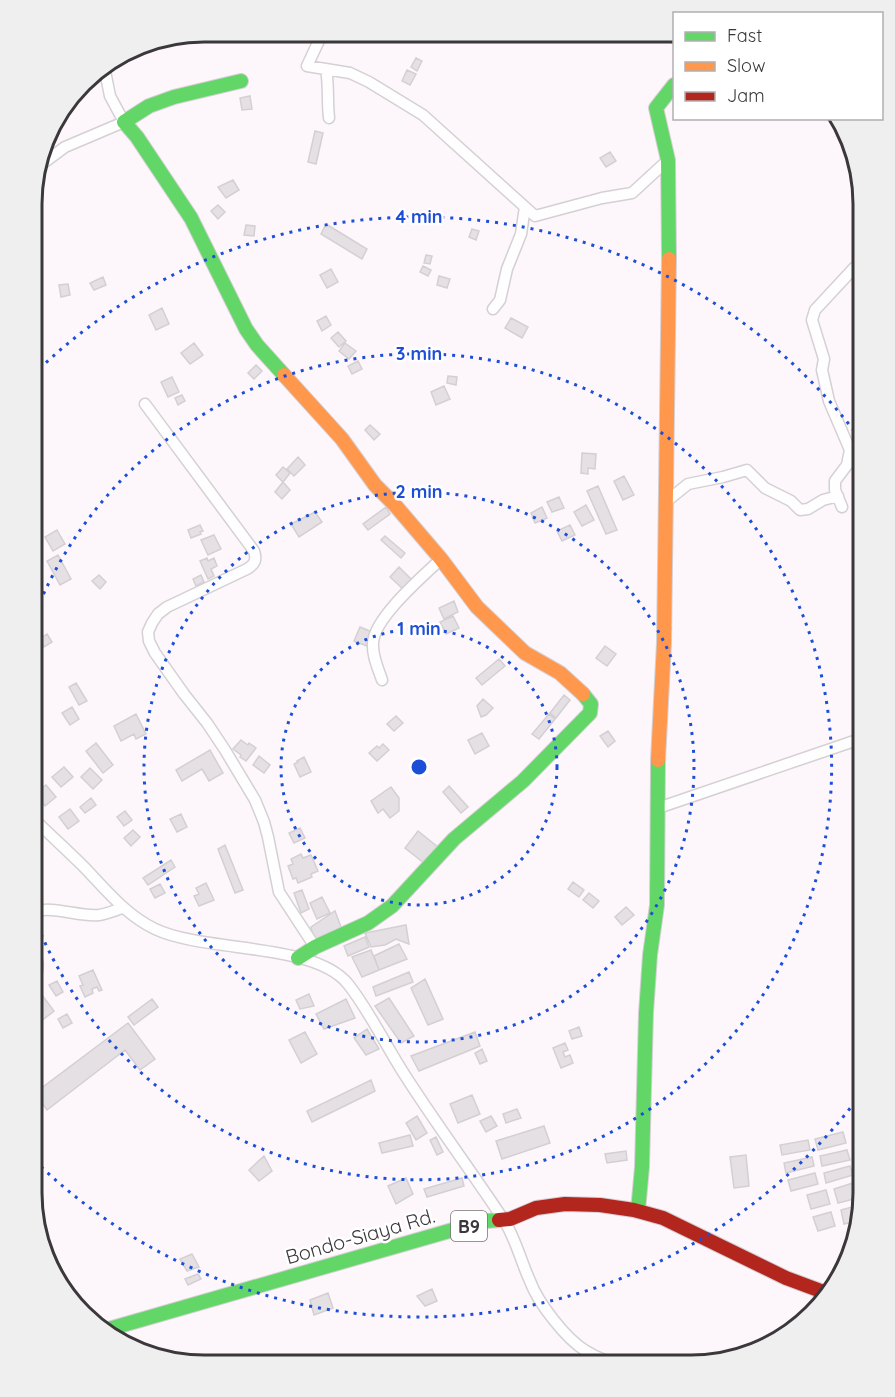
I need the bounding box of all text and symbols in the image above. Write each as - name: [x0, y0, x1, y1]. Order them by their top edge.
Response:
- legend: [673, 12, 883, 120]
- text: Fast: [727, 24, 762, 47]
- text: Slow: [727, 54, 765, 77]
- text: Jam: [727, 84, 765, 107]
- text: 4 min: [395, 205, 443, 228]
- text: 3 min: [396, 342, 442, 365]
- text: 2 min: [396, 480, 442, 503]
- text: 1 min: [397, 617, 441, 640]
- centre of rings: [409, 757, 429, 777]
- street label: Bondo-Siaya Rd.: [282, 1203, 438, 1269]
- road number: B9: [451, 1211, 487, 1241]

